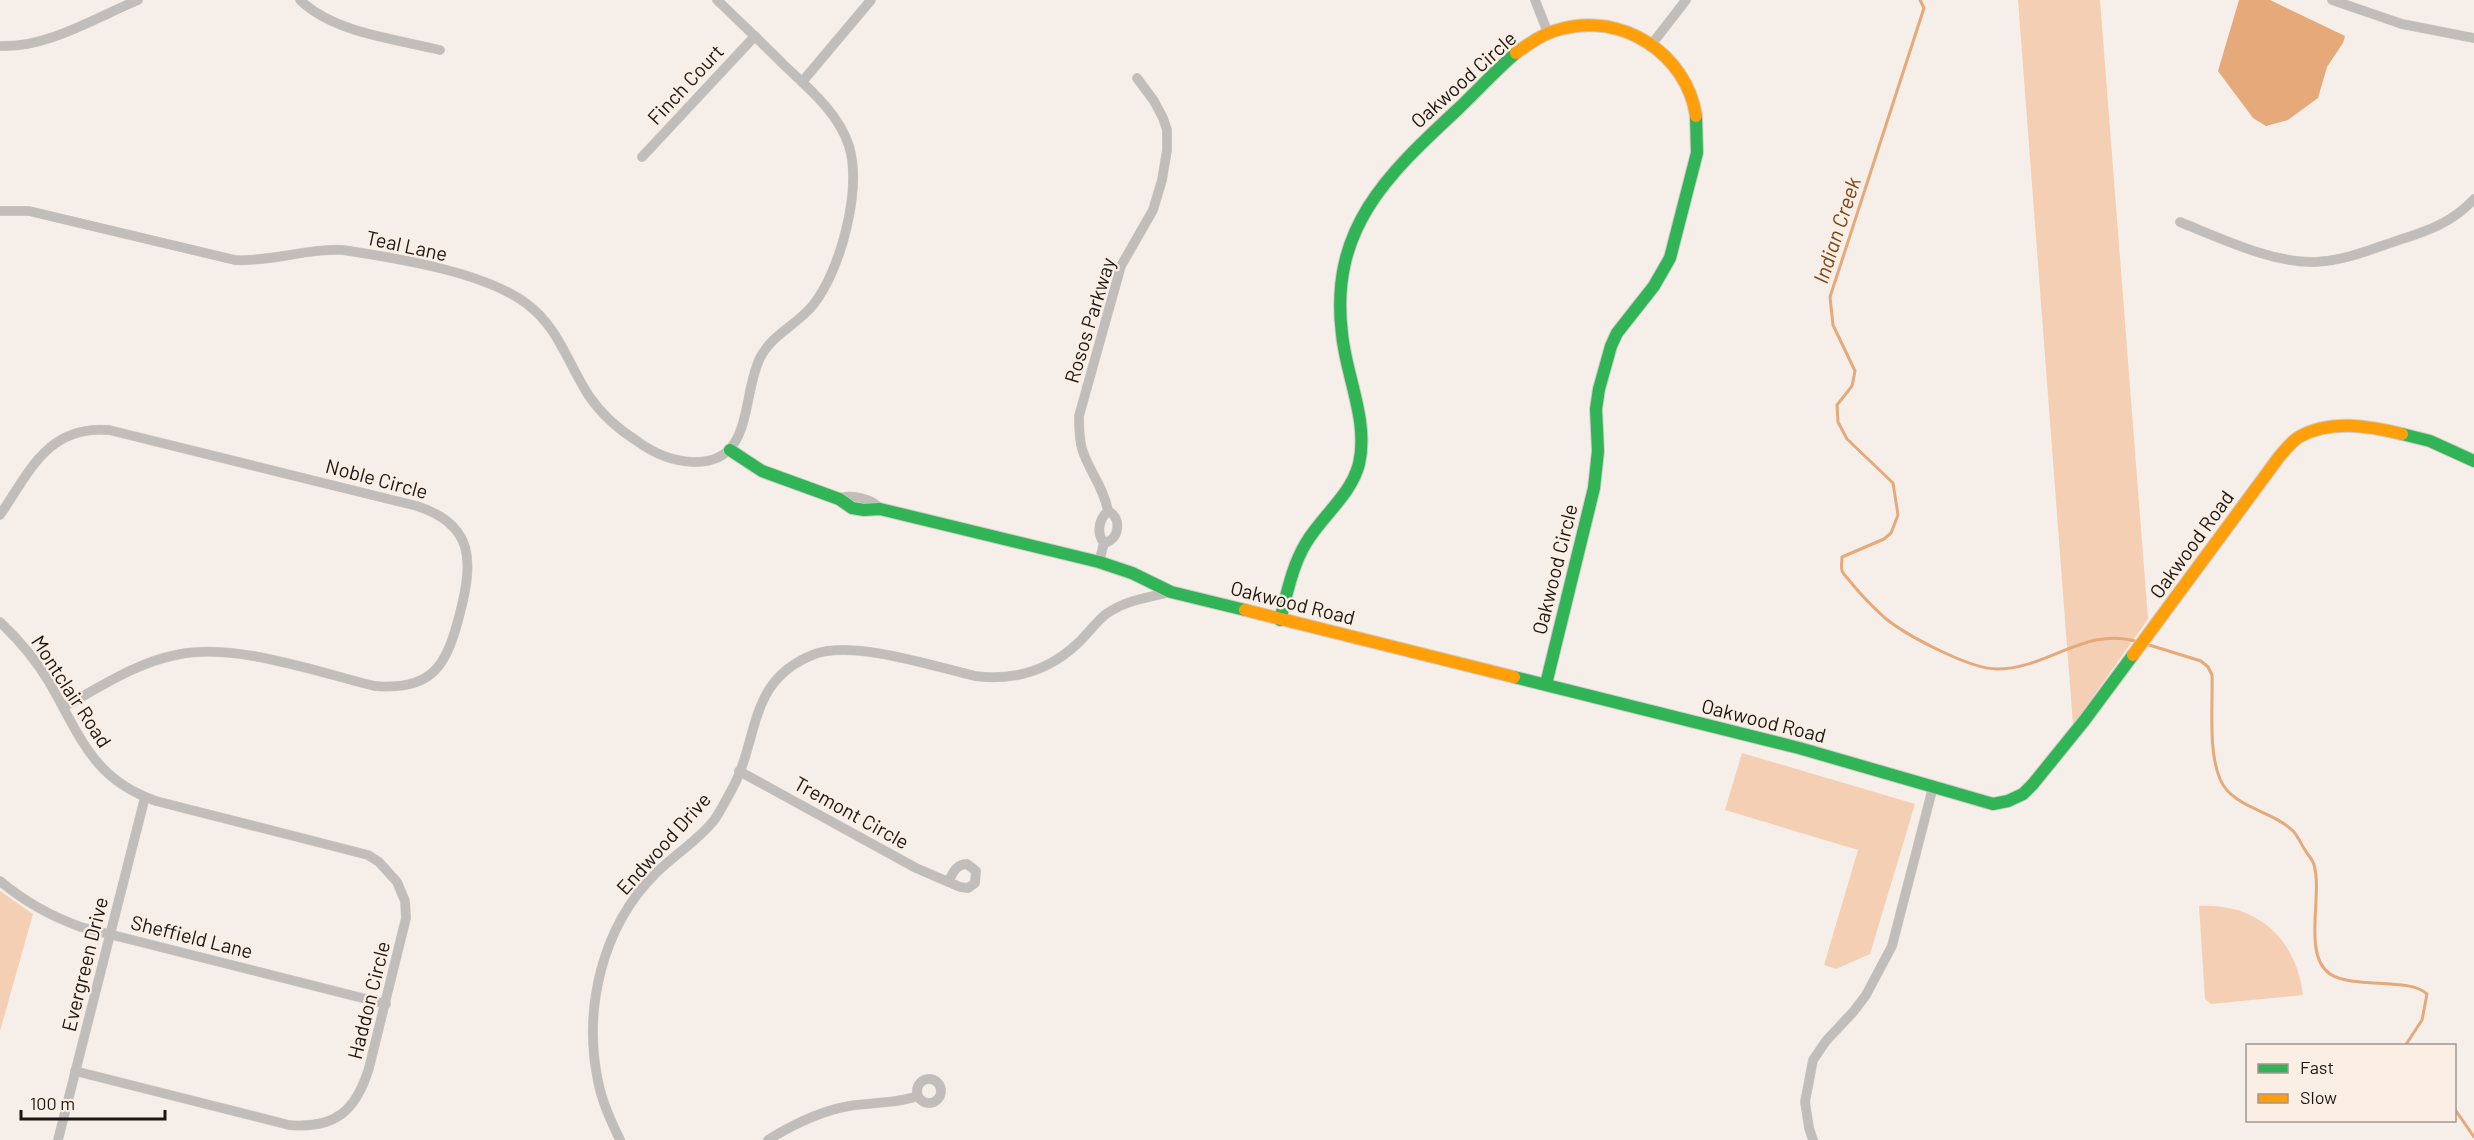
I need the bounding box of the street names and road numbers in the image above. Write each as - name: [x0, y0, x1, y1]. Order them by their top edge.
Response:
- street label: Oakwood Circle: [1405, 25, 1521, 133]
- street label: Finch Court: [642, 39, 728, 129]
- street label: Teal Lane: [364, 225, 450, 265]
- street label: Rosos Parkway: [1059, 254, 1119, 386]
- street label: Noble Circle: [323, 453, 431, 503]
- street label: Oakwood Road: [2144, 485, 2238, 603]
- street label: Oakwood Circle: [1526, 501, 1582, 637]
- street label: Oakwood Road: [1228, 575, 1358, 629]
- street label: Montclair Road: [27, 630, 117, 752]
- street label: Oakwood Road: [1699, 693, 1829, 747]
- street label: Tremont Circle: [790, 771, 914, 853]
- street label: Endwood Drive: [611, 787, 715, 899]
- street label: Evergreen Drive: [56, 894, 112, 1034]
- street label: Sheffield Lane: [129, 909, 255, 963]
- street label: Haddon Circle: [342, 938, 394, 1062]

